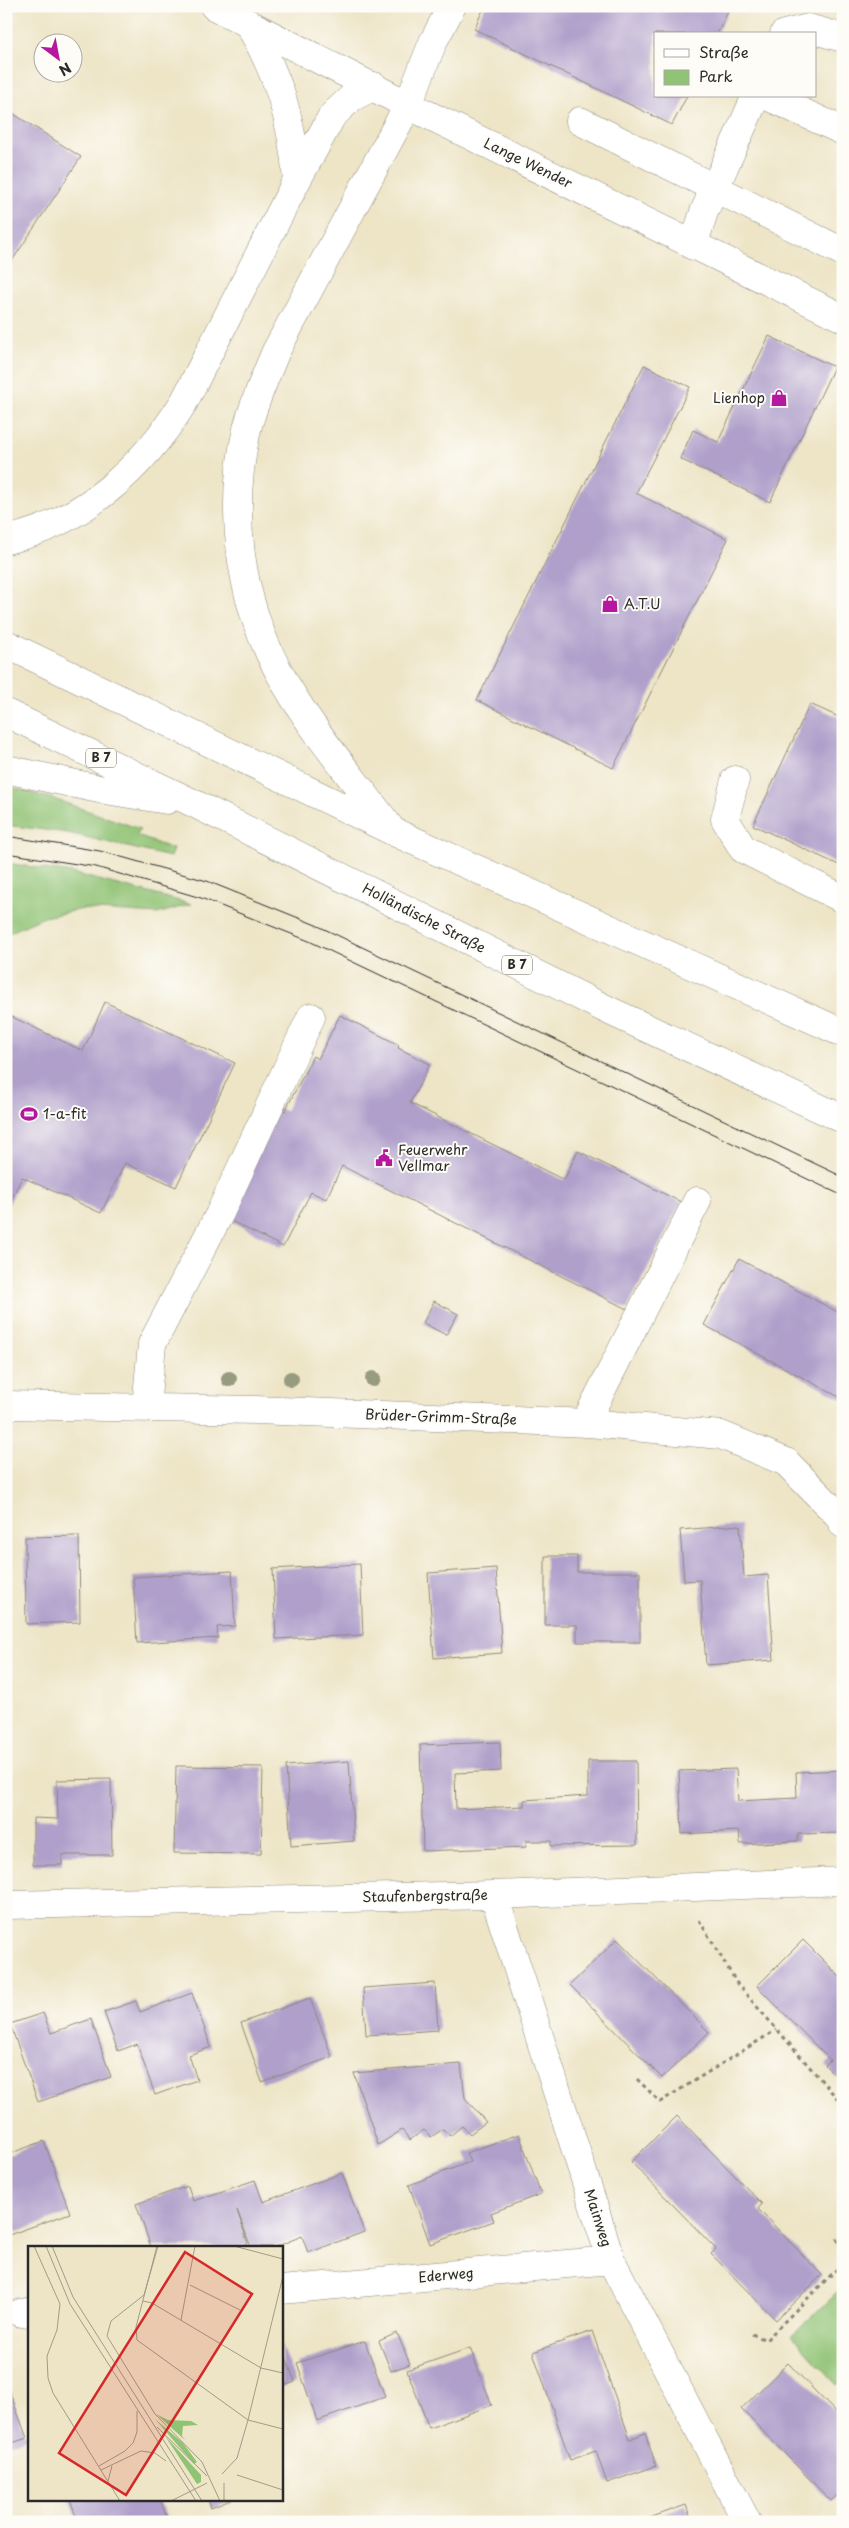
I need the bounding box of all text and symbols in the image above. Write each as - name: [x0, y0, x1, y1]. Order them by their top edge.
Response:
- north arrow: [32, 32, 82, 82]
- legend: [654, 32, 816, 98]
- text: Straße: [699, 40, 749, 63]
- text: N: [55, 58, 75, 81]
- text: Park: [699, 64, 733, 87]
- street label: Lange Wender: [480, 132, 577, 193]
- place label: Lienhop: [713, 387, 765, 408]
- shop icon: Lienhop: [769, 388, 789, 408]
- place label: A.T.U: [624, 593, 660, 614]
- shop icon: A.T.U: [600, 594, 620, 614]
- road number: B 7: [86, 748, 116, 768]
- street label: Holländische Straße: [359, 877, 489, 958]
- road number: B 7: [502, 956, 532, 974]
- place label: 1-a-fit: [43, 1103, 87, 1124]
- sports icon: 1-a-fit: [19, 1104, 39, 1124]
- place label: Feuerwehr Vellmar: [398, 1139, 468, 1176]
- public building icon: Feuerwehr Vellmar: [374, 1148, 394, 1168]
- street label: Brüder-Grimm-Straße: [365, 1403, 517, 1430]
- street label: Staufenbergstraße: [362, 1884, 488, 1907]
- street label: Mainweg: [579, 2186, 618, 2250]
- inset map: [28, 2246, 282, 2500]
- street label: Ederweg: [417, 2262, 474, 2287]

